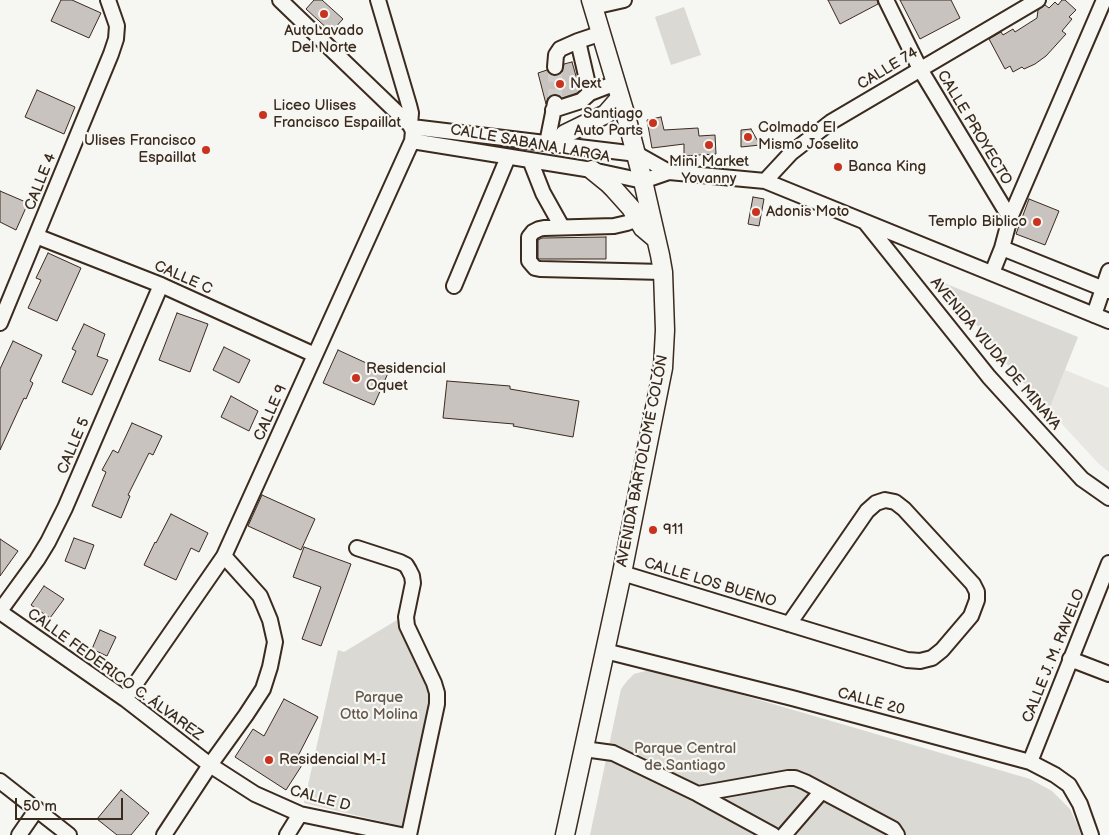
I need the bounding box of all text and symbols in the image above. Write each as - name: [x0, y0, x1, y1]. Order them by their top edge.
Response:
- marker: AutoLavado Del Norte: [318, 8, 330, 20]
- place label: AutoLavado Del Norte: [284, 22, 364, 57]
- street label: CALLE 74: [854, 44, 922, 94]
- street label: CALLE PROYECTO: [933, 67, 1015, 189]
- place label: Next: [570, 75, 602, 93]
- marker: Next: [554, 78, 566, 90]
- place label: Liceo Ulises Francisco Espaillat: [273, 97, 401, 132]
- place label: Santiago Auto Parts: [574, 105, 643, 140]
- marker: Liceo Ulises Francisco Espaillat: [257, 109, 269, 121]
- marker: Santiago Auto Parts: [647, 117, 659, 129]
- place label: Colmado El Mismo Joselito: [758, 119, 859, 154]
- street label: CALLE SABANA LARGA: [449, 121, 611, 167]
- marker: Colmado El Mismo Joselito: [742, 131, 754, 143]
- place label: Ulises Francisco Espaillat: [84, 132, 196, 167]
- marker: Mini Market Yovanny: [703, 139, 715, 151]
- marker: Ulises Francisco Espaillat: [200, 144, 212, 156]
- street label: CALLE 4: [21, 151, 61, 213]
- place label: Mini Market Yovanny: [669, 153, 749, 188]
- place label: Banca King: [848, 158, 926, 176]
- marker: Banca King: [832, 161, 844, 173]
- place label: Adonis Moto: [766, 203, 849, 221]
- marker: Adonis Moto: [750, 206, 762, 218]
- place label: Templo Biblico: [928, 213, 1027, 231]
- marker: Templo Biblico: [1031, 216, 1043, 228]
- street label: CALLE C: [151, 257, 215, 299]
- street label: AVENIDA VIUDA DE MINAYA: [926, 274, 1064, 434]
- street label: AVENIDA BARTOLOMÉ COLÓN: [614, 353, 672, 569]
- place label: Residencial Oquet: [366, 360, 446, 395]
- marker: Residencial Oquet: [350, 372, 362, 384]
- street label: CALLE 9: [251, 382, 291, 444]
- street label: CALLE 5: [54, 415, 94, 477]
- place label: 911: [663, 521, 683, 539]
- marker: 911: [647, 524, 659, 536]
- street label: CALLE LOS BUENO: [642, 554, 778, 612]
- street label: CALLE J. M. RAVELO: [1019, 587, 1089, 725]
- street label: CALLE FEDERICO C. ÁLVAREZ: [23, 605, 207, 745]
- street label: CALLE 20: [835, 684, 907, 720]
- park label: Parque Otto Molina: [340, 689, 418, 724]
- park label: Parque Central de Santiago: [634, 740, 736, 775]
- place label: Residencial M-I: [279, 751, 386, 769]
- marker: Residencial M-I: [263, 754, 275, 766]
- street label: CALLE D: [288, 782, 352, 816]
- scale bar: [18, 788, 125, 820]
- text: 50 m: [23, 797, 57, 816]

